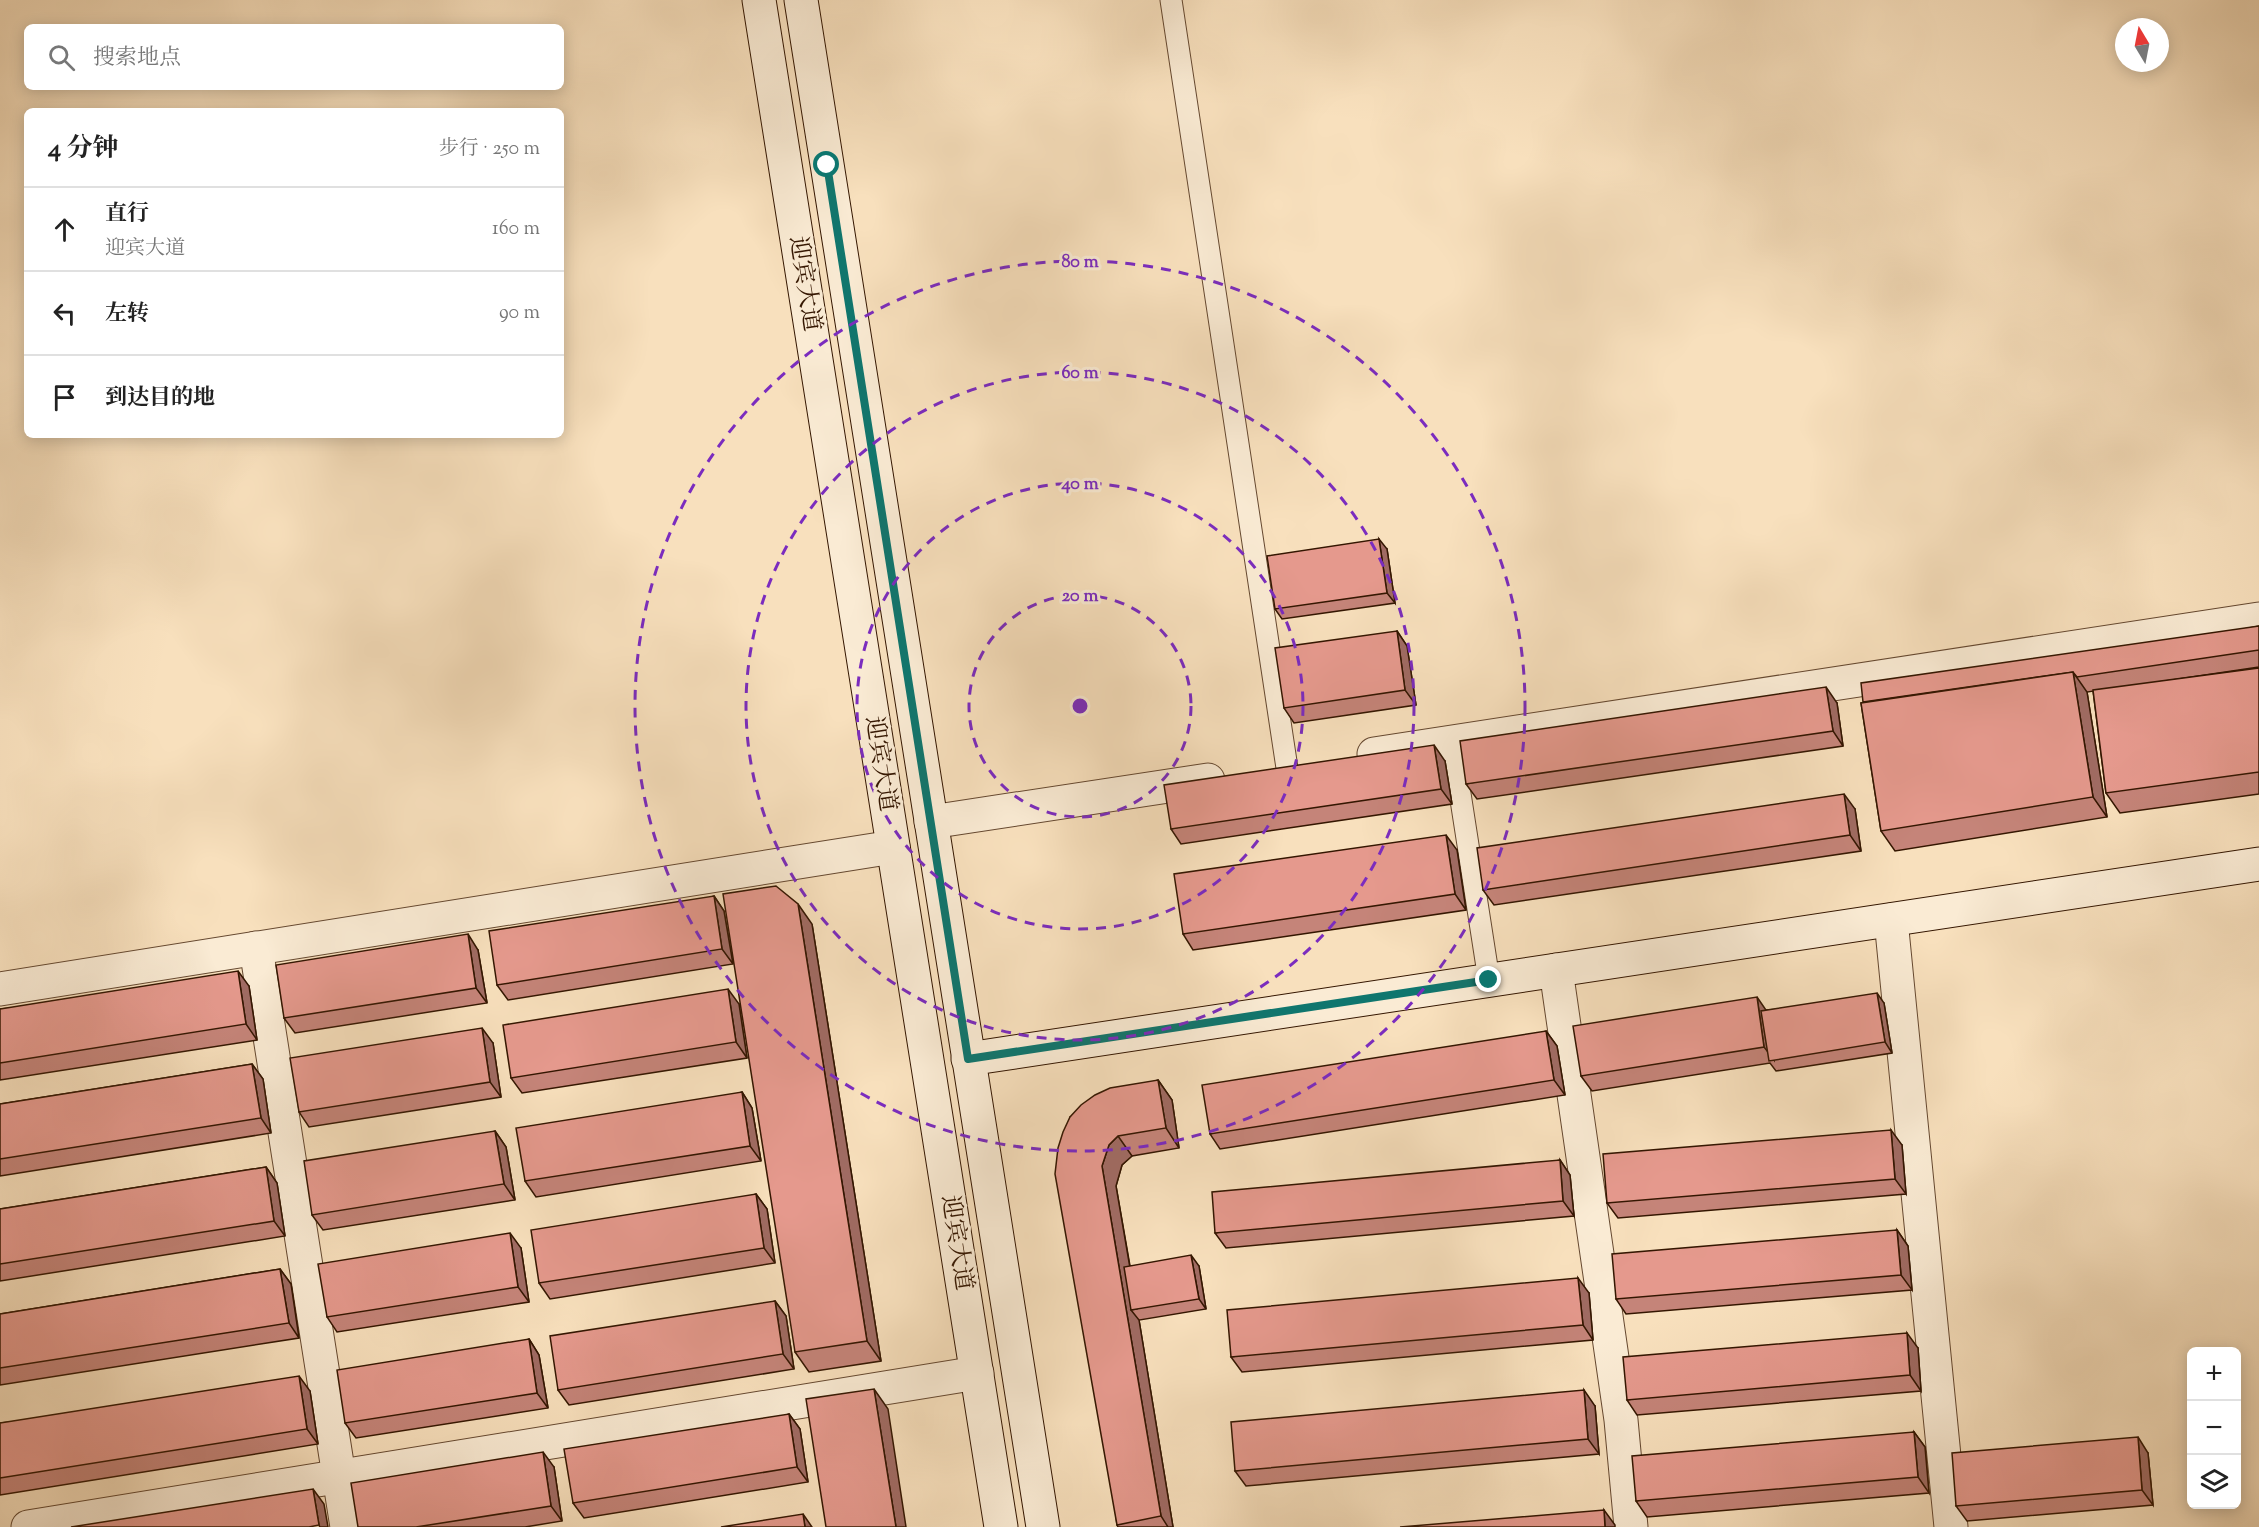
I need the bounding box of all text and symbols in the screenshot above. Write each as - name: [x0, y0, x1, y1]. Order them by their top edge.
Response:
- north arrow: [2115, 18, 2169, 72]
- search box: [24, 24, 564, 90]
- icon: search: [45, 41, 78, 74]
- text: 搜索地点: [93, 43, 181, 75]
- text: 4 分钟: [48, 131, 119, 168]
- text: 步行 · 250 m: [439, 135, 540, 164]
- route start: [813, 151, 839, 177]
- text: 直行: [105, 199, 149, 231]
- icon: ahead: [48, 213, 81, 246]
- text: 160 m: [492, 215, 540, 244]
- street label: 迎宾大道: [780, 234, 828, 334]
- text: 迎宾大道: [105, 235, 185, 264]
- text: 80 m: [1061, 250, 1099, 276]
- icon: left: [48, 297, 81, 330]
- text: 左转: [105, 299, 149, 331]
- text: 90 m: [499, 299, 540, 328]
- text: 60 m: [1061, 361, 1099, 387]
- icon: arrive: [48, 381, 81, 414]
- text: 到达目的地: [105, 383, 215, 415]
- text: 40 m: [1060, 472, 1099, 498]
- text: 20 m: [1062, 584, 1098, 610]
- centre of rings: [1070, 696, 1090, 716]
- street label: 迎宾大道: [856, 714, 904, 814]
- route end: [1475, 966, 1501, 992]
- street label: 迎宾大道: [932, 1193, 980, 1293]
- map controls: [2187, 1347, 2241, 1509]
- button: +: [2187, 1347, 2241, 1401]
- button: −: [2187, 1401, 2241, 1455]
- button: layers: [2187, 1455, 2241, 1509]

